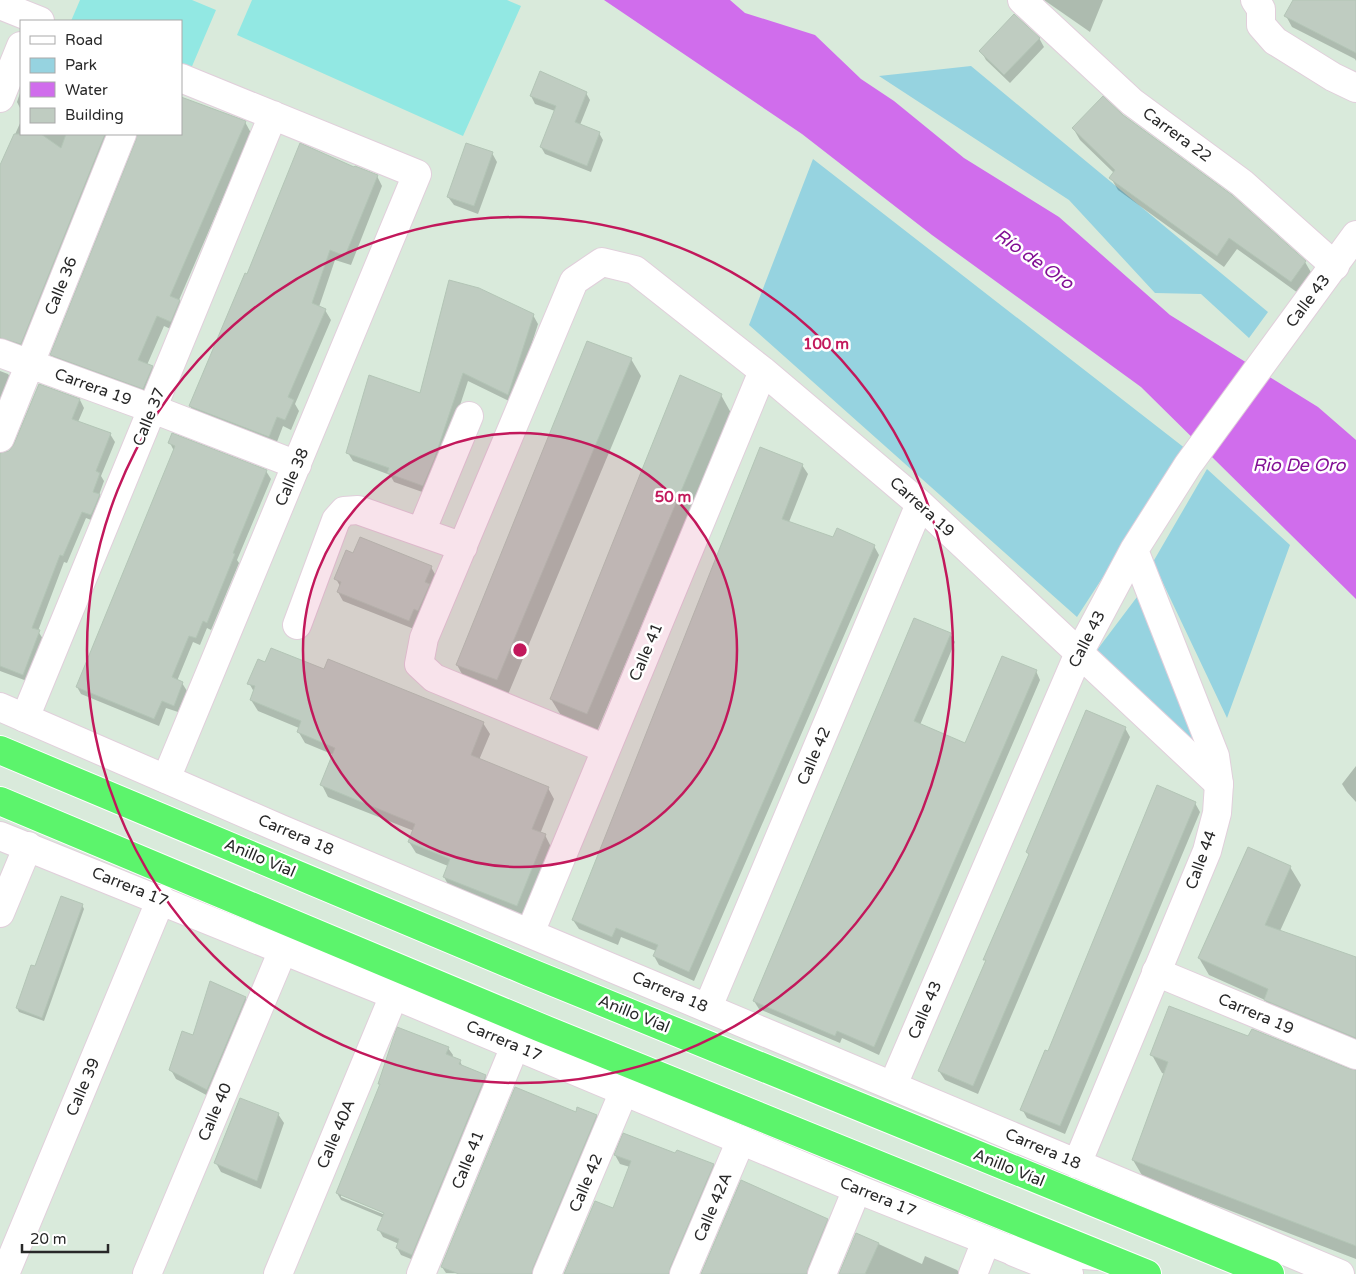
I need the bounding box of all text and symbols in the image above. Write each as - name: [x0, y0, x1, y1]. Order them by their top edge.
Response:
- legend: [20, 20, 182, 135]
- text: Road: [65, 31, 103, 49]
- text: Park: [65, 56, 97, 74]
- text: Water: [65, 81, 108, 99]
- street label: Carrera 22: [1139, 103, 1215, 167]
- text: Building: [65, 106, 124, 124]
- water label: Río de Oro: [990, 224, 1079, 295]
- street label: Calle 36: [40, 254, 82, 318]
- street label: Calle 43: [1282, 270, 1334, 332]
- text: 100 m: [803, 335, 849, 353]
- street label: Carrera 19: [52, 364, 134, 410]
- street label: Calle 37: [128, 385, 170, 449]
- street label: Calle 38: [271, 445, 313, 509]
- water label: Rio De Oro: [1253, 454, 1347, 476]
- street label: Carrera 19: [885, 473, 959, 541]
- text: 50 m: [655, 488, 691, 506]
- street label: Calle 43: [1064, 607, 1110, 671]
- street label: Calle 41: [625, 620, 667, 684]
- centre of rings: [511, 641, 529, 659]
- street label: Calle 42: [793, 724, 835, 788]
- street label: Carrera 18: [255, 810, 337, 860]
- street label: Calle 44: [1181, 828, 1221, 892]
- street label: Anillo Víal: [221, 834, 299, 882]
- street label: Carrera 17: [89, 863, 171, 911]
- street label: Carrera 18: [629, 967, 711, 1017]
- street label: Calle 43: [904, 978, 946, 1042]
- street label: Carrera 19: [1215, 989, 1297, 1039]
- street label: Anillo Víal: [595, 991, 673, 1037]
- street label: Carrera 17: [463, 1016, 545, 1066]
- street label: Calle 39: [62, 1055, 104, 1119]
- street label: Calle 40: [194, 1080, 236, 1144]
- street label: Calle 40A: [312, 1096, 360, 1172]
- street label: Carrera 18: [1002, 1124, 1084, 1174]
- street label: Calle 41: [447, 1128, 489, 1192]
- street label: Anillo Víal: [970, 1145, 1048, 1191]
- street label: Calle 42: [565, 1151, 607, 1215]
- street label: Calle 42A: [689, 1169, 737, 1245]
- street label: Carrera 17: [837, 1173, 919, 1221]
- scale bar: [22, 1222, 109, 1254]
- text: 20 m: [30, 1230, 67, 1248]

